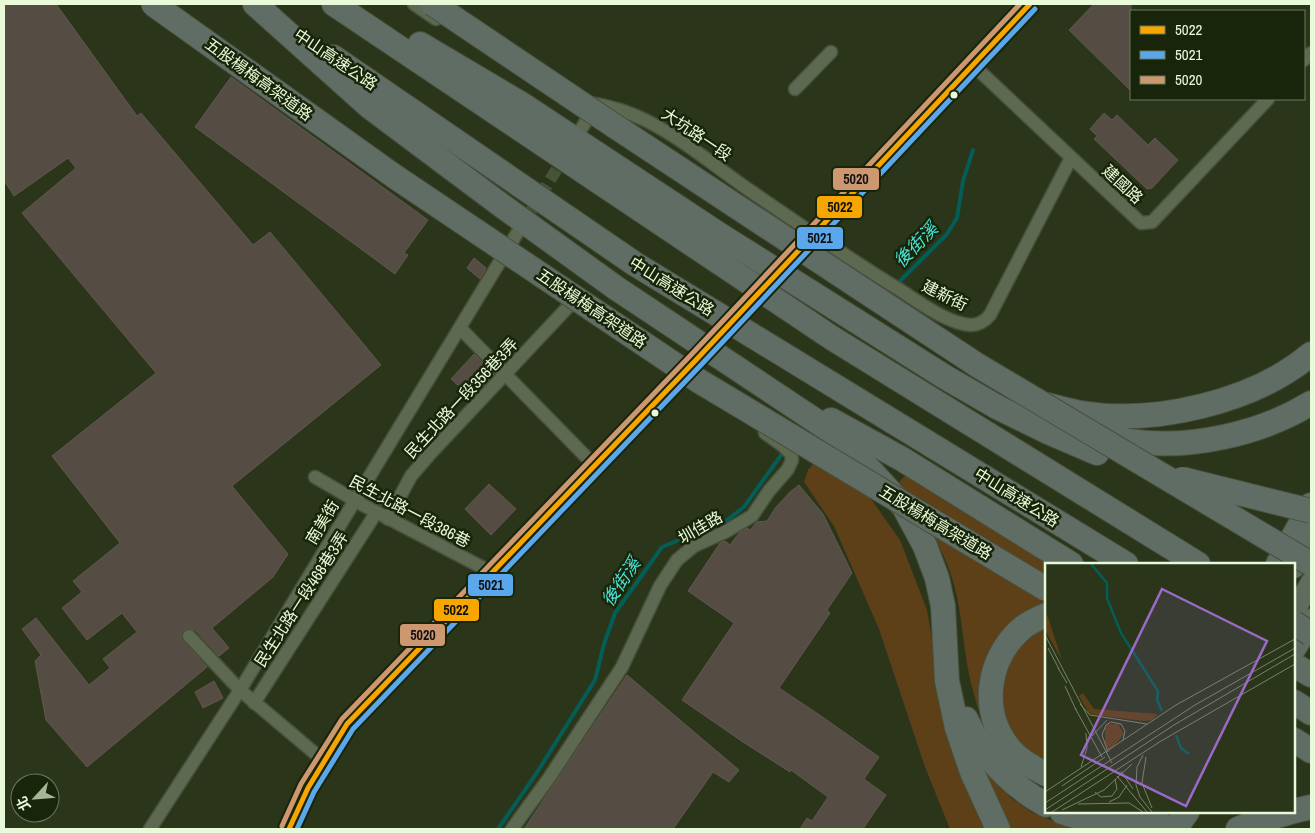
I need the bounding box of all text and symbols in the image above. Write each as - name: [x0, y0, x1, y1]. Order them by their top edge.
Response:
- legend: [1130, 10, 1305, 100]
- text: 5022: [1175, 19, 1203, 40]
- street label: 中山高速公路: [290, 23, 382, 95]
- street label: 五股楊梅高架道路: [201, 32, 317, 126]
- text: 5021: [1175, 44, 1203, 65]
- text: 5020: [1175, 69, 1203, 90]
- unlabelled marker: [949, 90, 959, 100]
- street label: 大坑路一段: [658, 103, 736, 165]
- street label: 建國路: [1098, 160, 1148, 208]
- line badge: 5020: [832, 167, 880, 191]
- text: 5020: [843, 170, 869, 188]
- line badge: 5022: [816, 195, 863, 219]
- text: 5022: [827, 198, 853, 216]
- water label: 後街溪: [888, 214, 945, 273]
- line badge: 5021: [796, 226, 844, 250]
- text: 5021: [807, 229, 833, 247]
- street label: 中山高速公路: [625, 251, 719, 321]
- street label: 五股楊梅高架道路: [533, 263, 651, 353]
- street label: 建新街: [919, 275, 971, 315]
- street label: 民生北路一段356巷3弄: [399, 333, 523, 463]
- unlabelled marker: [650, 408, 660, 418]
- street label: 中山高速公路: [970, 462, 1064, 532]
- street label: 民生北路一段386巷: [346, 470, 474, 552]
- street label: 五股楊梅高架道路: [875, 480, 997, 564]
- street label: 南美街: [300, 496, 344, 548]
- street label: 圳佳路: [674, 505, 726, 549]
- street label: 民生北路一段468巷3弄: [249, 527, 353, 671]
- water label: 後街溪: [595, 550, 648, 611]
- inset map: [1045, 563, 1295, 813]
- line badge: 5021: [467, 573, 514, 597]
- text: 5021: [478, 576, 504, 594]
- line badge: 5022: [433, 598, 480, 622]
- text: 5022: [443, 601, 469, 619]
- line badge: 5020: [399, 623, 446, 647]
- text: 5020: [410, 626, 436, 644]
- north arrow: [10, 773, 60, 823]
- text: 北: [12, 793, 34, 814]

